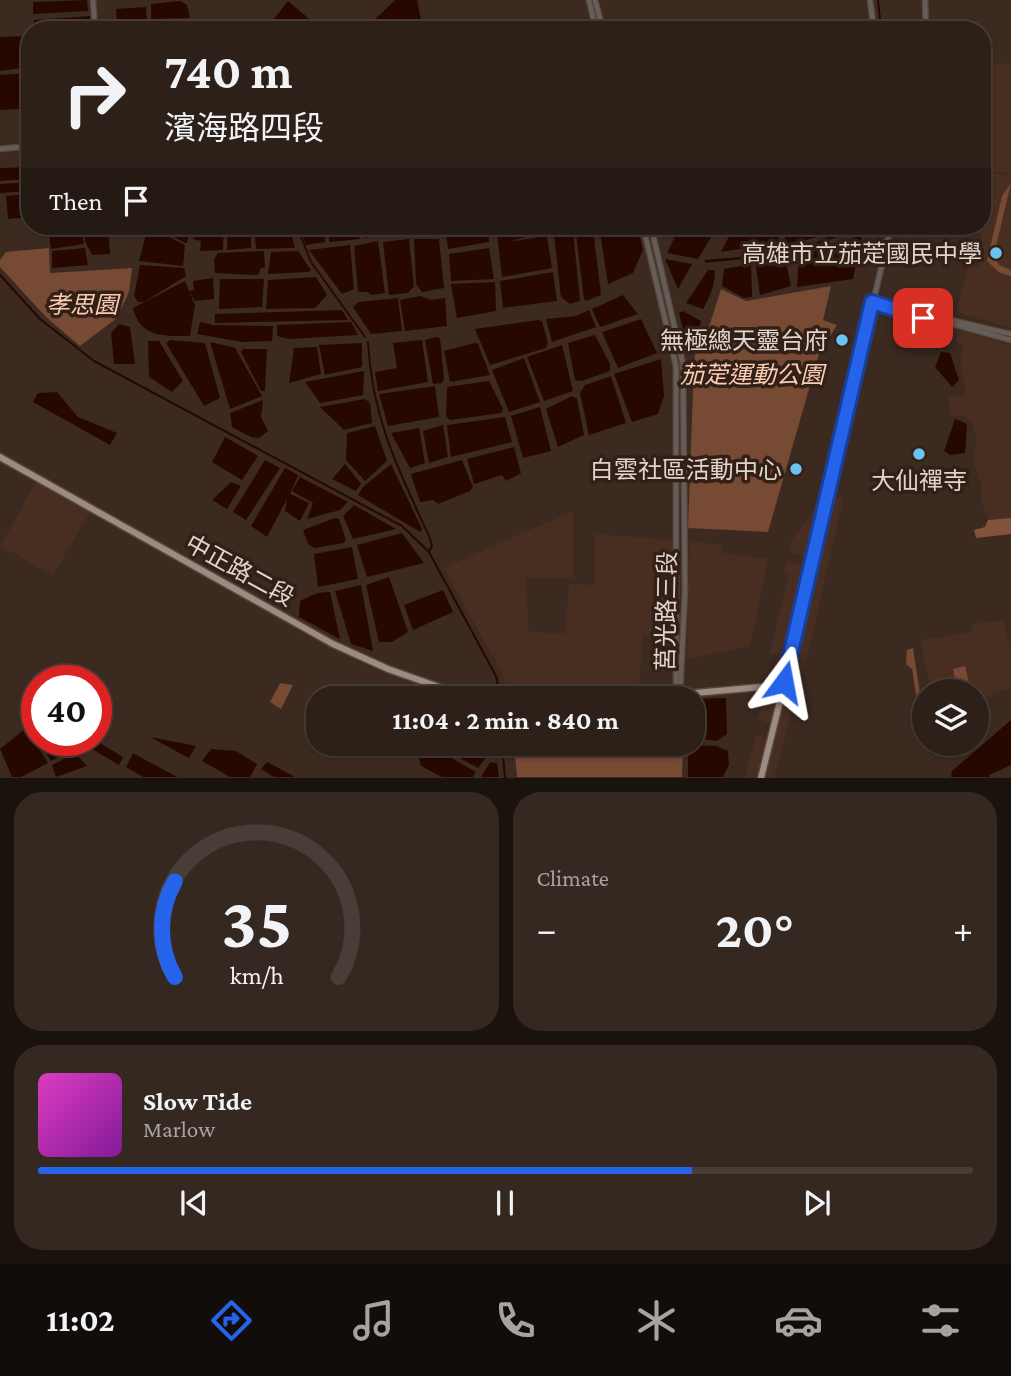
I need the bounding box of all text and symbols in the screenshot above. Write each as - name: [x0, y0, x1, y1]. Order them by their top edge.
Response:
- text: 740 m: [164, 44, 293, 99]
- icon: right: [49, 49, 140, 140]
- text: 濱海路四段: [164, 110, 324, 146]
- icon: arrive: [117, 182, 155, 220]
- text: Then: [49, 187, 103, 216]
- place label: 高雄市立茄萣國民中學: [742, 240, 982, 267]
- marker: 高雄市立茄萣國民中學: [988, 245, 1004, 261]
- pin: [893, 288, 953, 348]
- park label: 孝思園: [46, 291, 121, 318]
- icon: arrive: [904, 299, 942, 337]
- place label: 無極總天靈台府: [660, 327, 828, 354]
- marker: 無極總天靈台府: [834, 332, 850, 348]
- park label: 茄萣運動公園: [680, 361, 827, 388]
- marker: 大仙禪寺: [911, 446, 927, 462]
- place label: 白雲社區活動中心: [590, 456, 782, 483]
- marker: 白雲社區活動中心: [788, 461, 804, 477]
- place label: 大仙禪寺: [871, 467, 967, 494]
- street label: 中正路二段: [181, 529, 299, 611]
- street label: 莒光路三段: [651, 551, 681, 671]
- position arrow: [747, 645, 821, 719]
- speed limit sign: 40: [21, 665, 112, 756]
- map controls: [912, 679, 989, 756]
- button: layers: [912, 679, 989, 756]
- text: 11:04 · 2 min · 840 m: [392, 706, 619, 735]
- text: Climate: [537, 865, 609, 891]
- text: 35: [221, 883, 292, 964]
- text: 20°: [716, 900, 794, 958]
- text: −: [537, 908, 557, 950]
- text: +: [953, 908, 973, 950]
- text: km/h: [229, 962, 283, 989]
- text: Slow Tide: [143, 1087, 252, 1116]
- text: Marlow: [143, 1116, 215, 1142]
- icon: previous: [175, 1184, 213, 1222]
- icon: pause: [486, 1184, 524, 1222]
- icon: next: [798, 1184, 836, 1222]
- icon: directions: [207, 1296, 256, 1345]
- icon: music: [349, 1296, 398, 1345]
- icon: phone: [491, 1296, 540, 1345]
- icon: climate: [632, 1296, 681, 1345]
- icon: car: [774, 1296, 823, 1345]
- icon: filters: [916, 1296, 965, 1345]
- text: 11:02: [46, 1302, 115, 1338]

